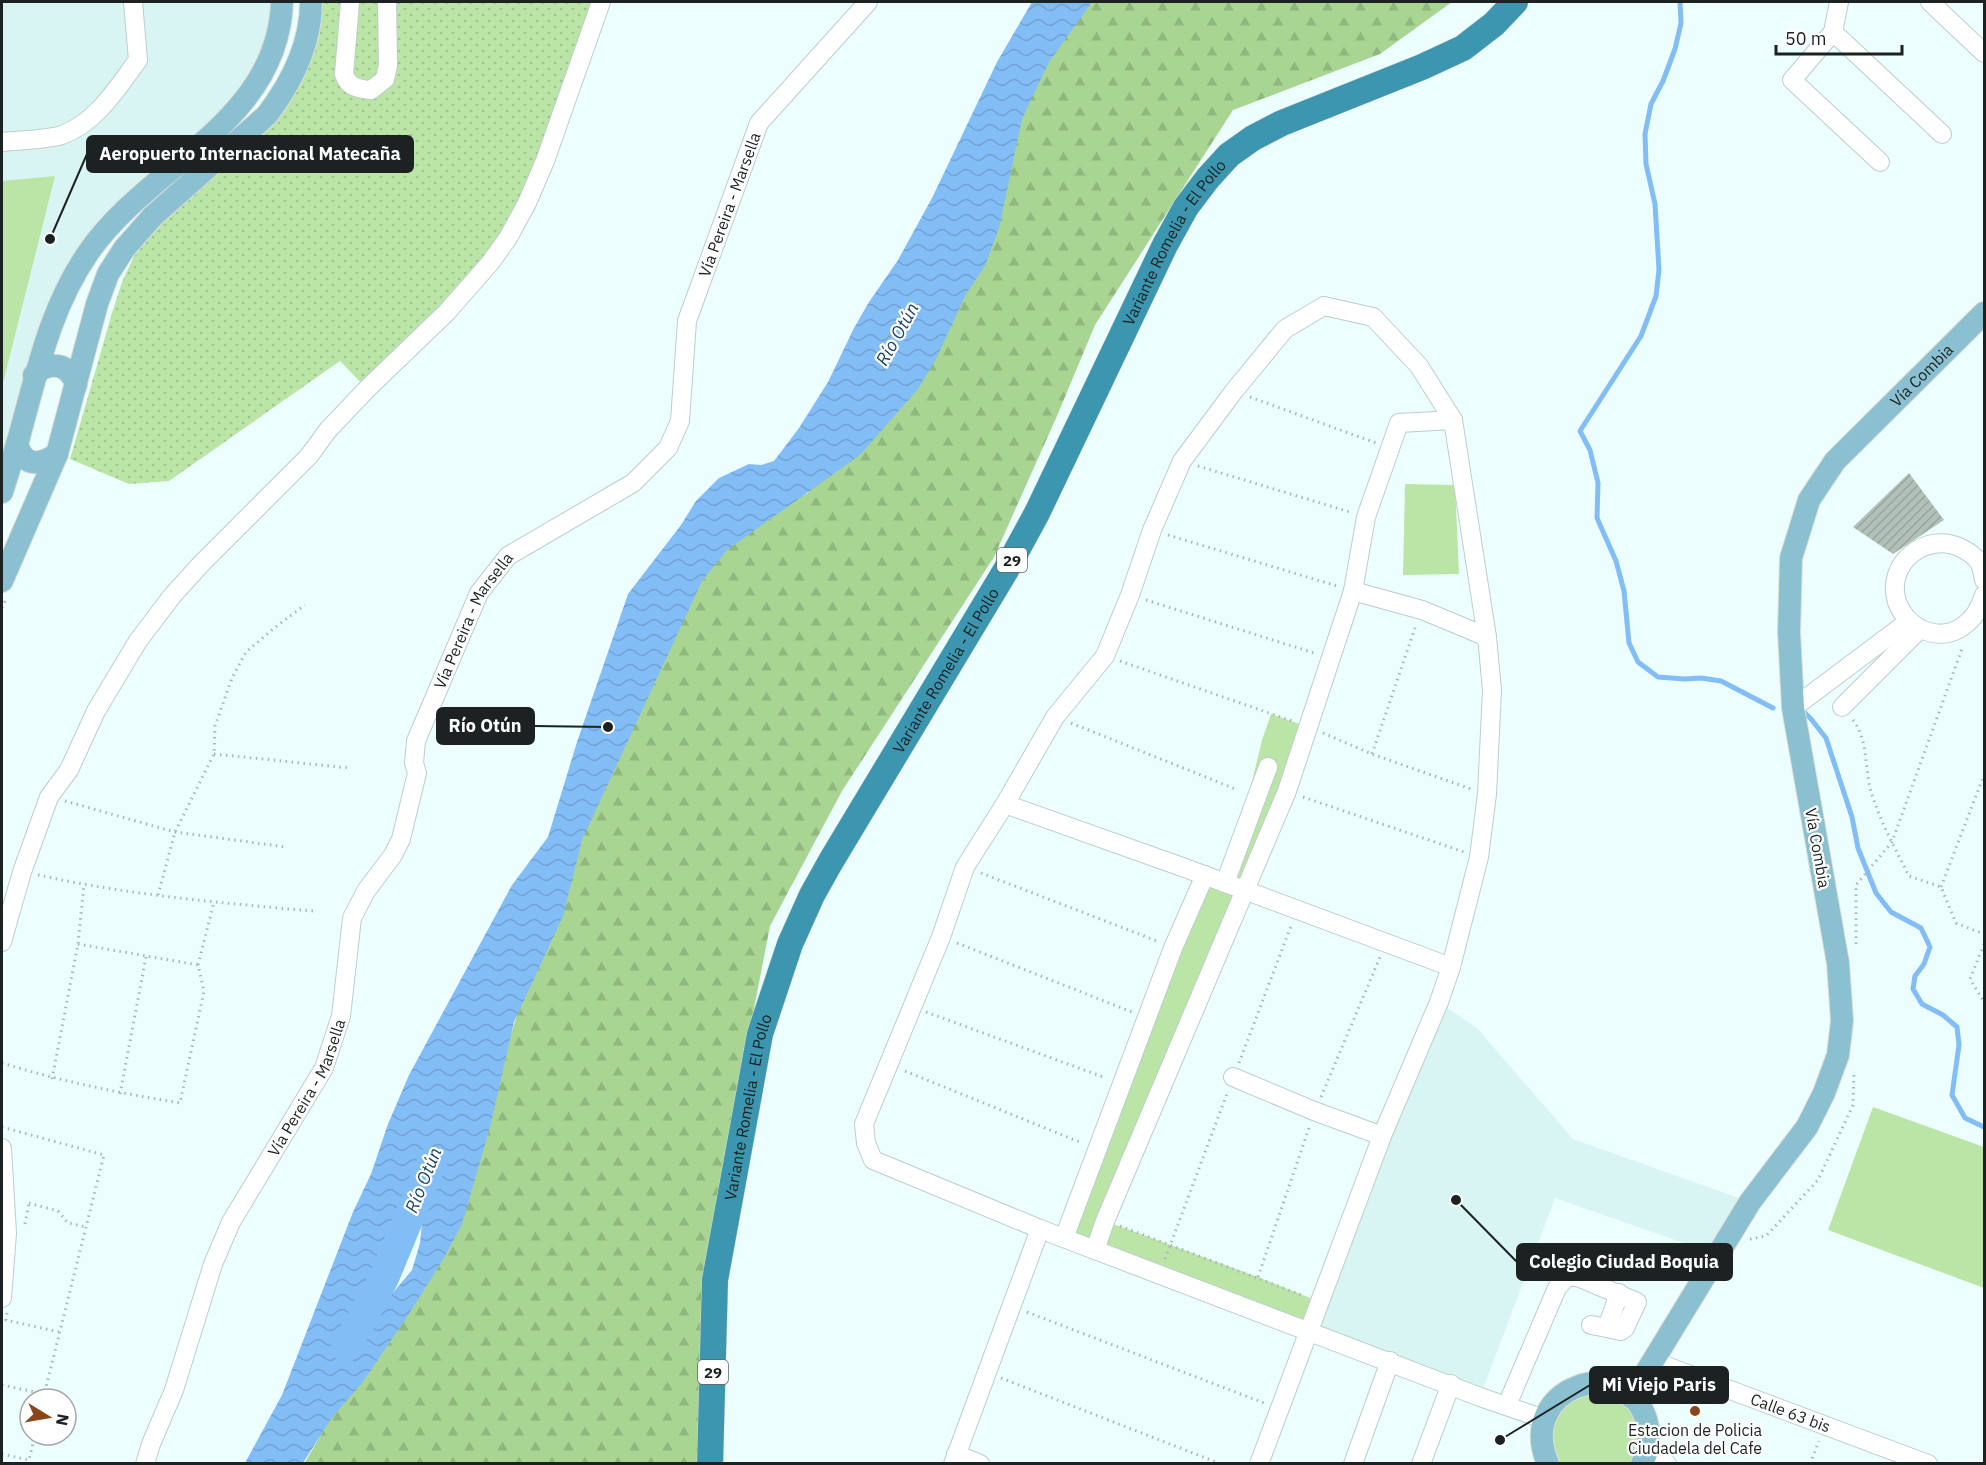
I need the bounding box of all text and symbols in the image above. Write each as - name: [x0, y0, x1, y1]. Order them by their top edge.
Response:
- scale bar: [1776, 18, 1902, 56]
- text: 50 m: [1785, 27, 1827, 50]
- street label: Vía Pereira - Marsella: [694, 129, 765, 280]
- callout: Aeropuerto Internacional Matecaña: [87, 136, 413, 172]
- text: Aeropuerto Internacional Matecaña: [99, 142, 401, 165]
- street label: Variante Romelia - El Pollo: [1118, 155, 1230, 329]
- water label: Río Otún: [870, 299, 924, 369]
- street label: Vía Combia: [1886, 339, 1957, 411]
- street label: Vía Pereira - Marsella: [429, 548, 518, 692]
- road number: 29: [997, 548, 1027, 572]
- street label: Variante Romelia - El Pollo: [888, 584, 1003, 757]
- callout: Río Otún: [437, 708, 534, 744]
- text: Río Otún: [449, 714, 521, 737]
- street label: Vía Combia: [1801, 806, 1835, 890]
- street label: Variante Romelia - El Pollo: [720, 1011, 776, 1202]
- street label: Vía Pereira - Marsella: [263, 1016, 350, 1160]
- water label: Río Otún: [400, 1144, 446, 1216]
- callout: Colegio Ciudad Boquia: [1517, 1244, 1732, 1280]
- text: Colegio Ciudad Boquia: [1529, 1250, 1719, 1273]
- road number: 29: [698, 1360, 728, 1384]
- callout: Mi Viejo Paris: [1590, 1367, 1728, 1403]
- text: Mi Viejo Paris: [1602, 1373, 1716, 1396]
- north arrow: [18, 1387, 78, 1447]
- street label: Calle 63 bis: [1748, 1388, 1833, 1437]
- marker: Estacion de Policia Ciudadela del Cafe: [1688, 1404, 1702, 1418]
- text: N: [52, 1412, 74, 1427]
- place label: Estacion de Policia Ciudadela del Cafe: [1628, 1420, 1763, 1458]

